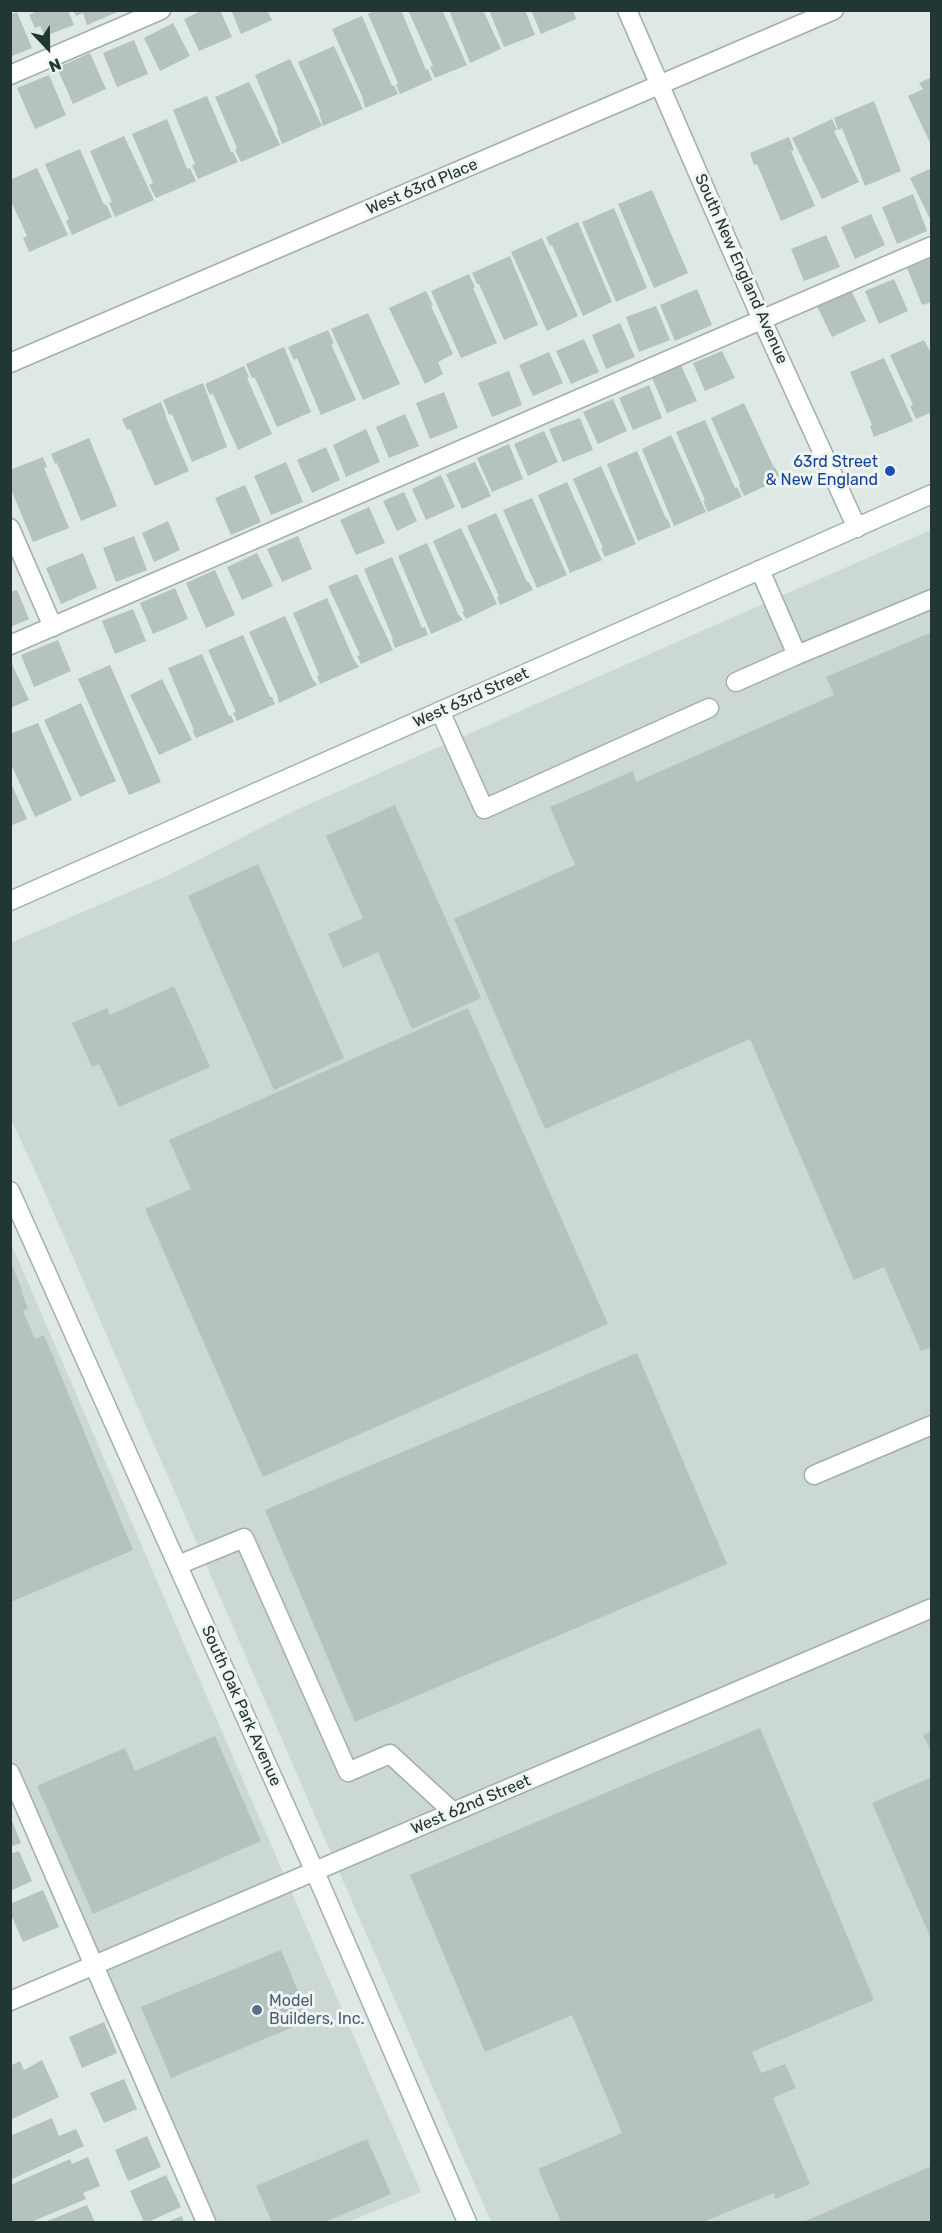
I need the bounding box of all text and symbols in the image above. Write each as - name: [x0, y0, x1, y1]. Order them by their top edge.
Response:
- north arrow: [18, 18, 78, 78]
- text: N: [46, 54, 64, 76]
- street label: West 63rd Place: [363, 155, 481, 219]
- street label: South New England Avenue: [690, 171, 792, 367]
- place label: 63rd Street & New England: [765, 452, 878, 490]
- marker: 63rd Street & New England: [883, 464, 897, 478]
- street label: West 63rd Street: [410, 664, 532, 732]
- street label: South Oak Park Avenue: [197, 1623, 285, 1789]
- street label: West 62nd Street: [408, 1771, 534, 1839]
- place label: Model Builders, Inc.: [269, 1991, 365, 2029]
- marker: Model Builders, Inc.: [250, 2003, 264, 2017]

